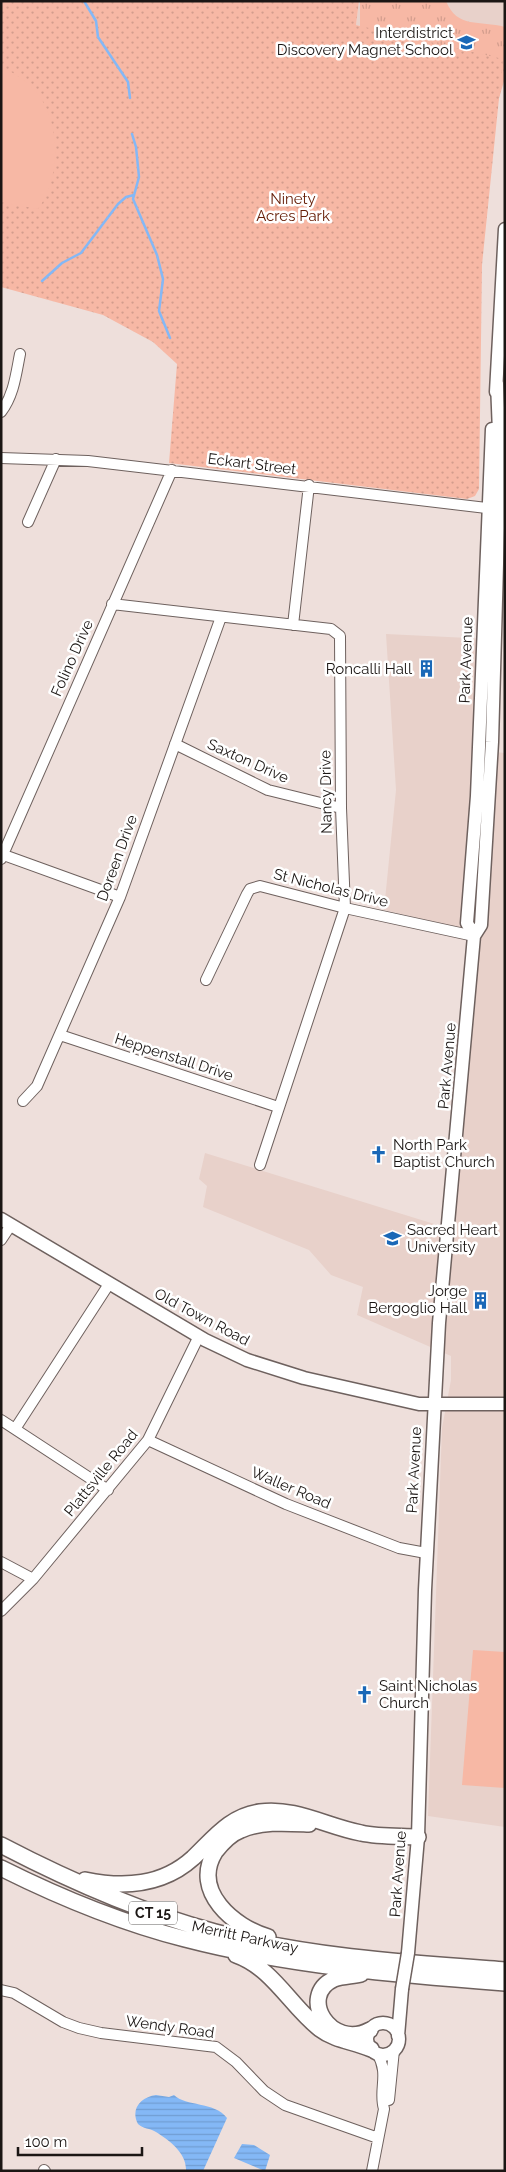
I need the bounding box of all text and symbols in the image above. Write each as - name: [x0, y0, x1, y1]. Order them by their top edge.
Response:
- place label: Interdistrict Discovery Magnet School: [277, 24, 454, 59]
- school or university icon: Interdistrict Discovery Magnet School: [457, 32, 477, 52]
- park label: Ninety Acres Park: [256, 190, 330, 225]
- street label: Eckart Street: [207, 450, 297, 478]
- street label: Park Avenue: [455, 616, 477, 704]
- street label: Folino Drive: [47, 617, 97, 699]
- building icon: Roncalli Hall: [416, 659, 436, 679]
- place label: Roncalli Hall: [326, 660, 413, 678]
- street label: Saxton Drive: [205, 735, 292, 787]
- street label: Nancy Drive: [316, 750, 336, 834]
- street label: Doreen Drive: [93, 812, 141, 904]
- street label: St Nicholas Drive: [272, 865, 390, 911]
- street label: Park Avenue: [434, 1022, 460, 1110]
- street label: Heppenstall Drive: [112, 1029, 236, 1085]
- place label: North Park Baptist Church: [393, 1136, 495, 1171]
- church icon: North Park Baptist Church: [369, 1144, 389, 1164]
- place label: Sacred Heart University: [407, 1221, 498, 1256]
- school or university icon: Sacred Heart University: [383, 1229, 403, 1249]
- place label: Jorge Bergoglio Hall: [368, 1282, 468, 1317]
- street label: Old Town Road: [151, 1284, 253, 1350]
- building icon: Jorge Bergoglio Hall: [471, 1290, 491, 1310]
- street label: Plattsville Road: [60, 1426, 142, 1520]
- street label: Park Avenue: [403, 1426, 425, 1514]
- street label: Waller Road: [248, 1463, 334, 1513]
- place label: Saint Nicholas Church: [379, 1677, 477, 1712]
- church icon: Saint Nicholas Church: [355, 1685, 375, 1705]
- street label: Park Avenue: [386, 1830, 410, 1918]
- road number: CT 15: [129, 1902, 177, 1925]
- street label: Merritt Parkway: [190, 1917, 300, 1957]
- street label: Wendy Road: [125, 2012, 215, 2042]
- scale bar: [18, 2124, 141, 2156]
- text: 100 m: [25, 2133, 67, 2151]

